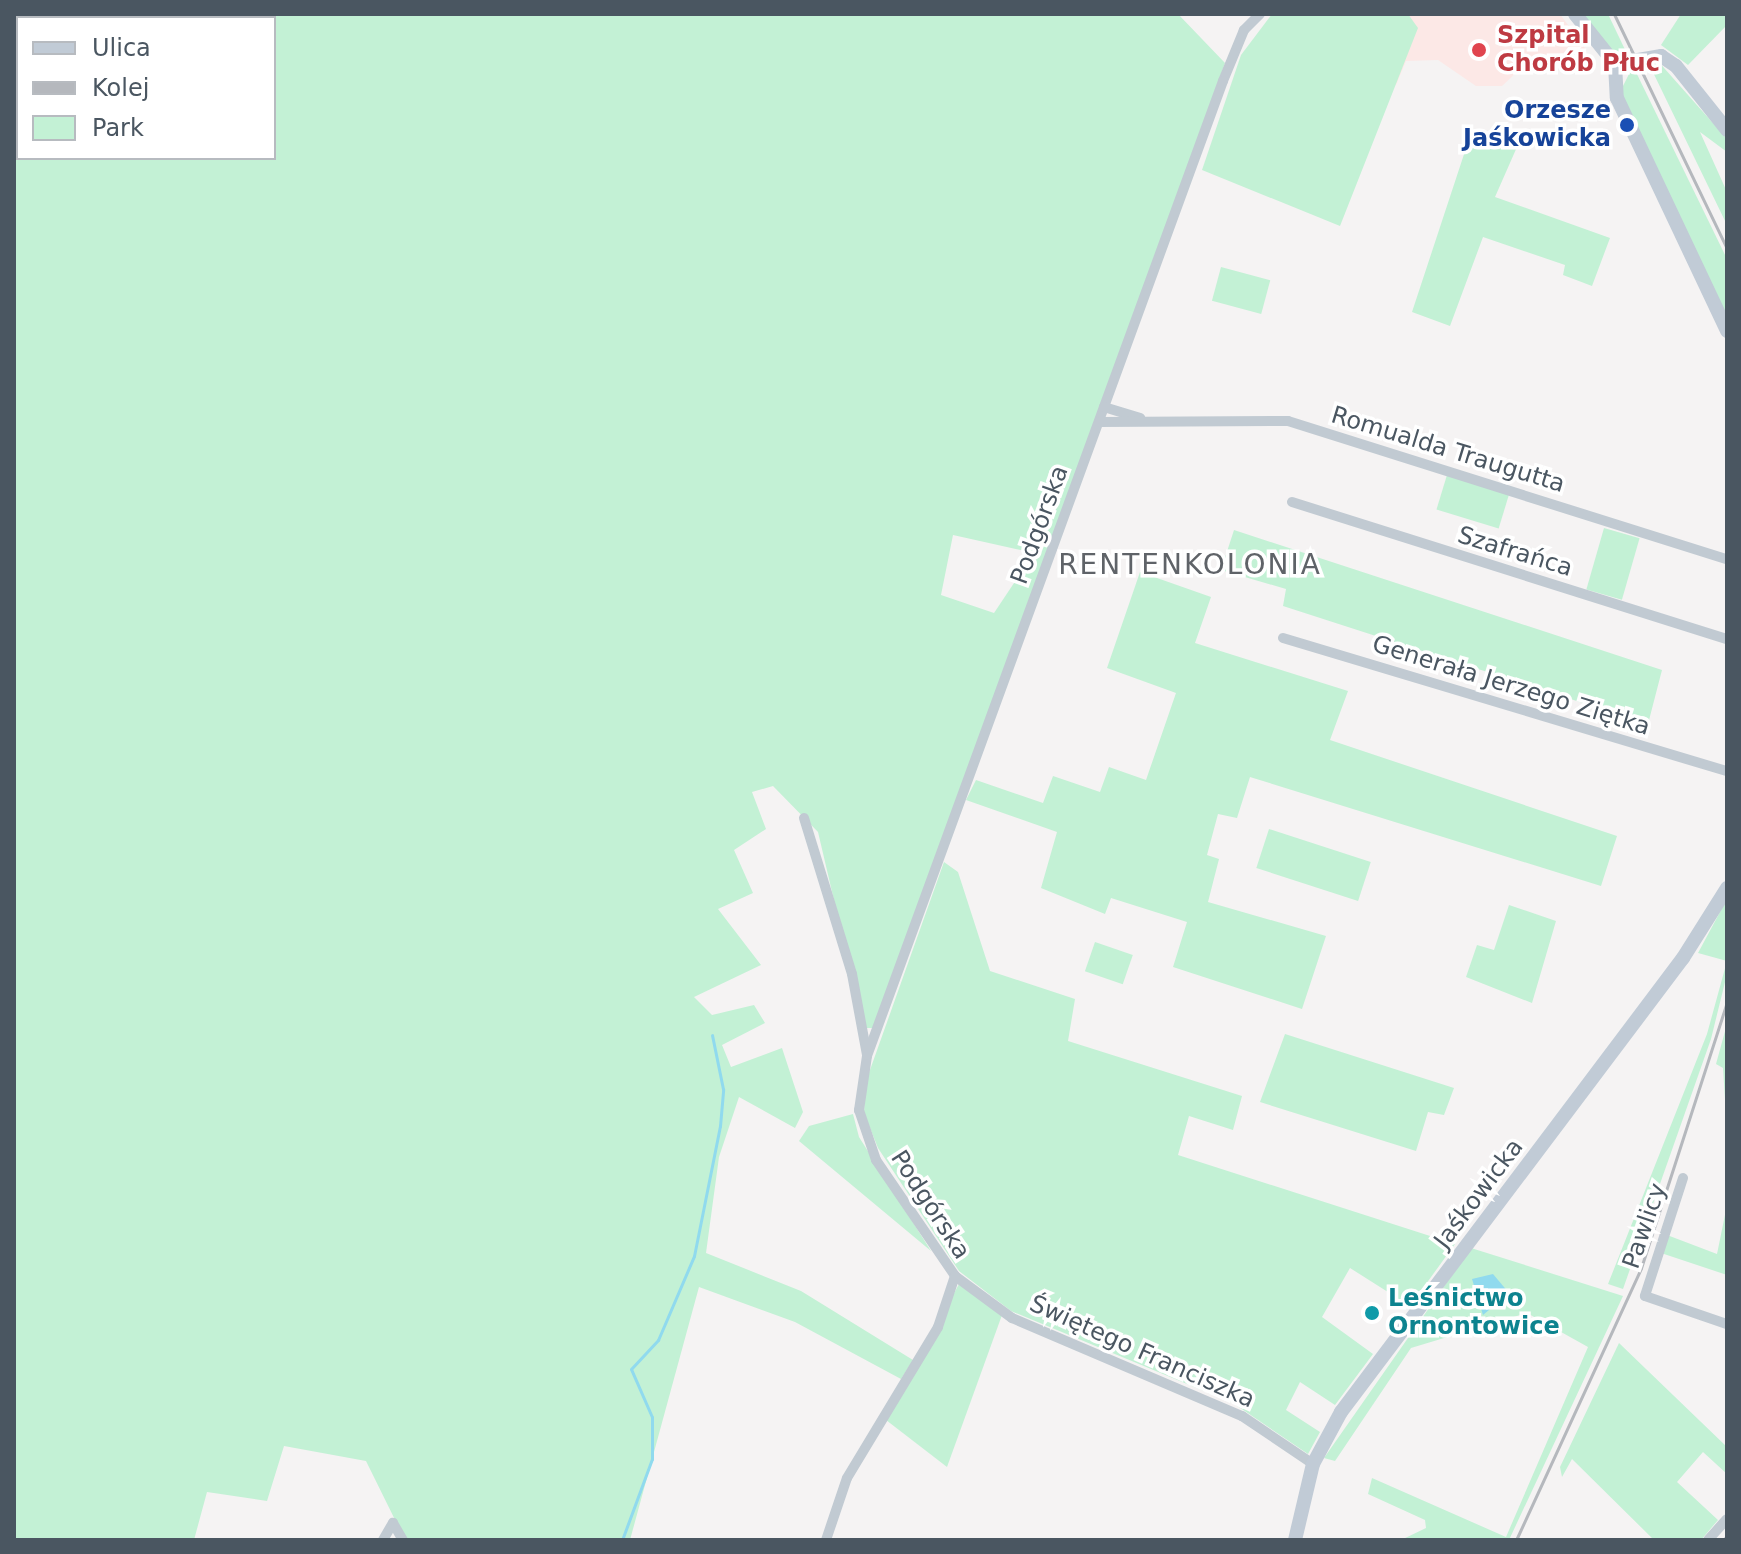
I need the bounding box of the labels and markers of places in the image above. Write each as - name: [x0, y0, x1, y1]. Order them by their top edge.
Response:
- place label: Szpital Chorób Płuc: [1497, 22, 1660, 78]
- marker: Szpital Chorób Płuc: [1468, 39, 1490, 61]
- place label: Orzesze Jaśkowicka: [1463, 97, 1611, 153]
- marker: Orzesze Jaśkowicka: [1618, 116, 1636, 134]
- place label: Leśnictwo Ornontowice: [1388, 1285, 1560, 1341]
- marker: Leśnictwo Ornontowice: [1363, 1304, 1381, 1322]

